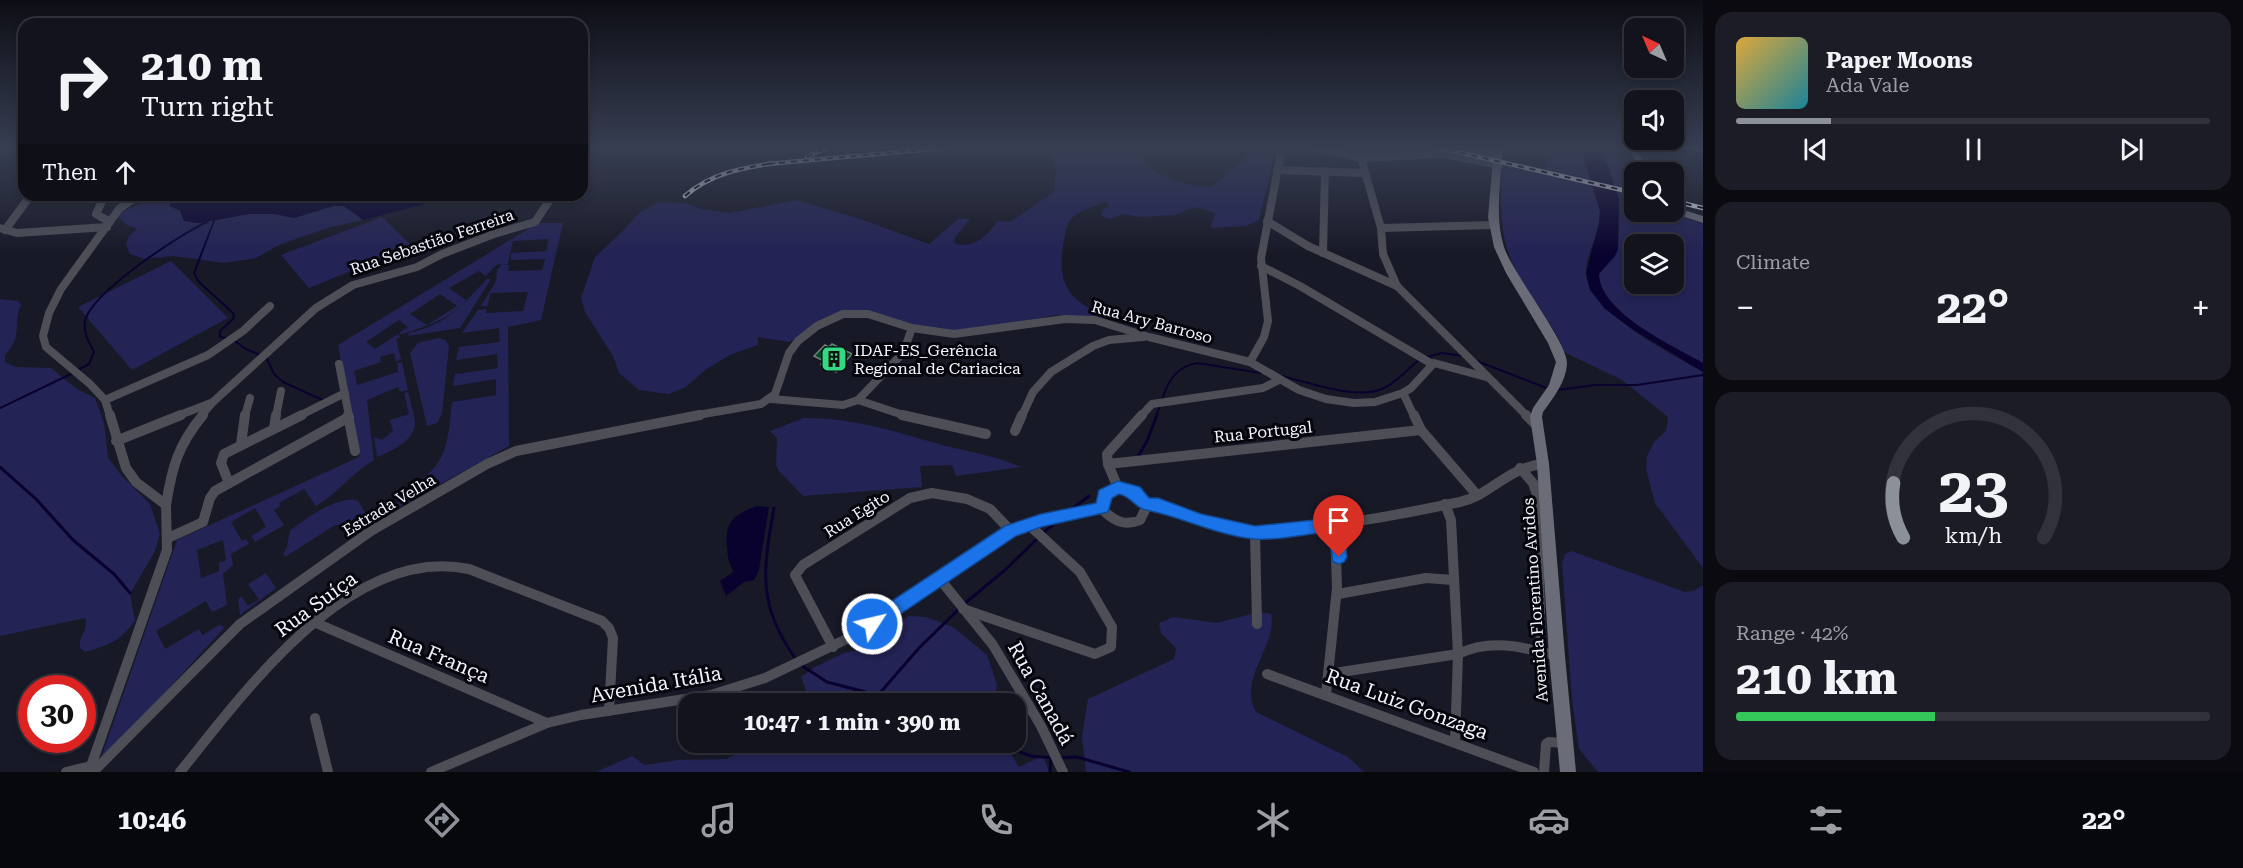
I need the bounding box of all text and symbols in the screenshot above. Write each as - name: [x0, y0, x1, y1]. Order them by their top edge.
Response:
- north arrow: [1624, 18, 1684, 78]
- map controls: [1624, 18, 1684, 294]
- text: 210 m: [141, 41, 263, 90]
- icon: right: [42, 42, 120, 120]
- text: Paper Moons: [1826, 48, 1973, 73]
- text: Ada Vale: [1826, 73, 1909, 97]
- button: sound: [1624, 90, 1684, 150]
- text: Turn right: [141, 91, 274, 123]
- icon: previous: [1799, 133, 1832, 166]
- icon: pause: [1957, 133, 1990, 166]
- icon: next: [2115, 133, 2148, 166]
- icon: ahead: [109, 156, 142, 189]
- text: Then: [42, 160, 97, 185]
- button: search: [1624, 162, 1684, 222]
- street label: Rua Sebastião Ferreira: [348, 205, 517, 279]
- button: layers: [1624, 234, 1684, 294]
- text: Climate: [1736, 250, 1810, 274]
- text: 22°: [1937, 281, 2009, 334]
- text: −: [1736, 288, 1754, 327]
- text: +: [2192, 288, 2210, 327]
- street label: Rua Ary Barroso: [1089, 297, 1215, 347]
- place label: IDAF-ES_Gerência Regional de Cariacica: [854, 341, 1021, 378]
- building icon: IDAF-ES_Gerência Regional de Cariacica: [819, 344, 849, 374]
- street label: Rua Portugal: [1213, 417, 1313, 447]
- text: 23: [1938, 454, 2008, 527]
- street label: Estrada Velha: [339, 470, 439, 540]
- street label: Rua Egito: [821, 486, 893, 542]
- pin: [1313, 495, 1364, 557]
- street label: Avenida Florentino Avidos: [1518, 497, 1552, 703]
- icon: arrive: [1322, 504, 1355, 537]
- text: km/h: [1944, 523, 2002, 548]
- street label: Rua Suíça: [270, 566, 362, 642]
- position arrow: [840, 592, 904, 656]
- text: Range · 42%: [1736, 621, 1848, 645]
- street label: Rua França: [385, 624, 493, 688]
- street label: Rua Canadá: [1003, 637, 1079, 749]
- text: 210 km: [1736, 652, 1897, 705]
- street label: Avenida Itália: [589, 661, 724, 707]
- street label: Rua Luiz Gonzaga: [1323, 664, 1492, 745]
- speed limit sign: 30: [18, 675, 96, 753]
- text: 10:47 · 1 min · 390 m: [743, 710, 961, 735]
- icon: directions: [421, 799, 463, 841]
- icon: music: [698, 799, 740, 841]
- icon: phone: [975, 799, 1017, 841]
- icon: climate: [1252, 799, 1294, 841]
- icon: car: [1528, 799, 1570, 841]
- icon: filters: [1805, 799, 1847, 841]
- text: 10:46: [117, 804, 186, 836]
- text: 22°: [2082, 804, 2126, 836]

